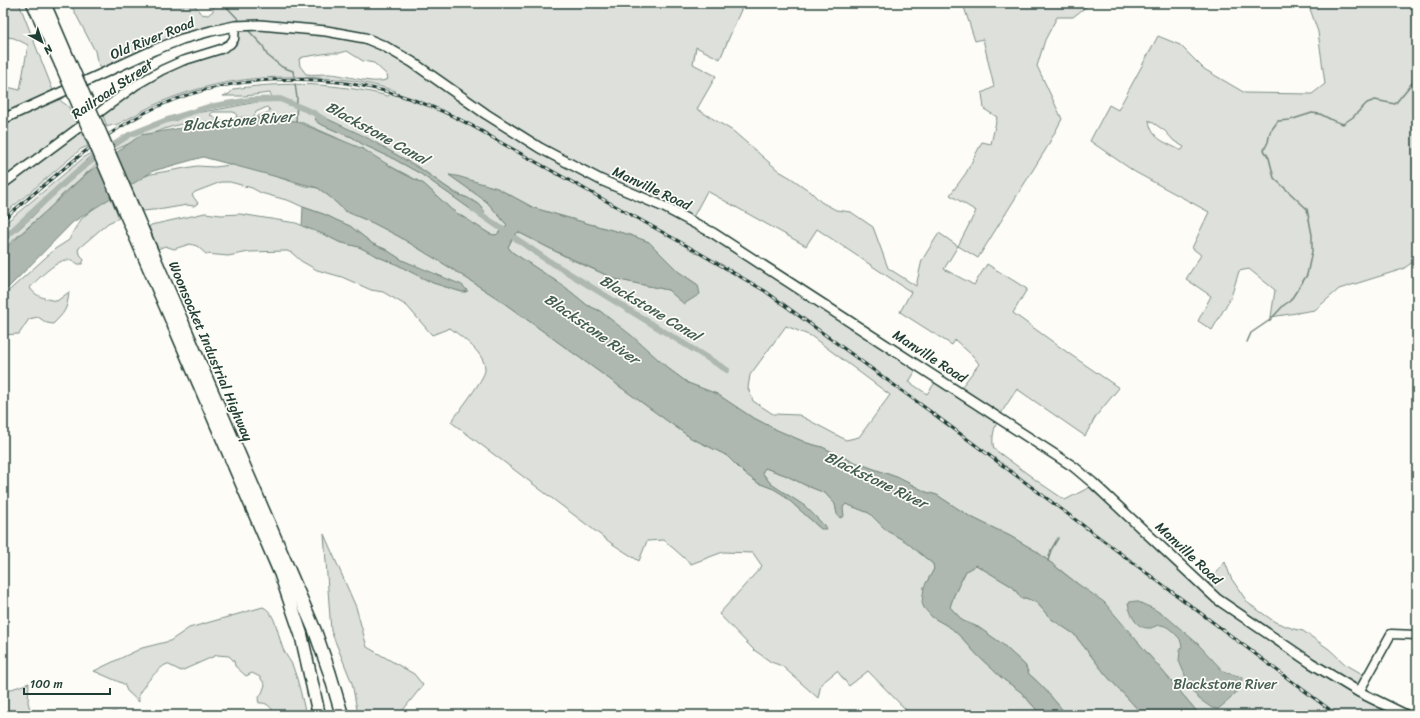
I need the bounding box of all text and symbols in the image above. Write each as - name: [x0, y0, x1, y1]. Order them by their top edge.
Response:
- street label: Old River Road: [106, 10, 200, 67]
- north arrow: [22, 22, 62, 62]
- text: N: [39, 39, 58, 59]
- street label: Railroad Street: [66, 52, 159, 126]
- water label: Blackstone Canal: [321, 94, 436, 174]
- water label: Blackstone River: [182, 103, 297, 139]
- street label: Manville Road: [608, 159, 697, 218]
- street label: Woonsocket Industrial Highway: [161, 257, 260, 446]
- water label: Blackstone Canal: [595, 268, 709, 350]
- water label: Blackstone River: [539, 286, 647, 373]
- street label: Manville Road: [887, 323, 973, 391]
- water label: Blackstone River: [820, 444, 934, 517]
- street label: Manville Road: [1149, 515, 1229, 593]
- scale bar: [24, 670, 110, 696]
- park label: Blackstone River: [1173, 672, 1278, 697]
- text: 100 m: [30, 673, 63, 695]

